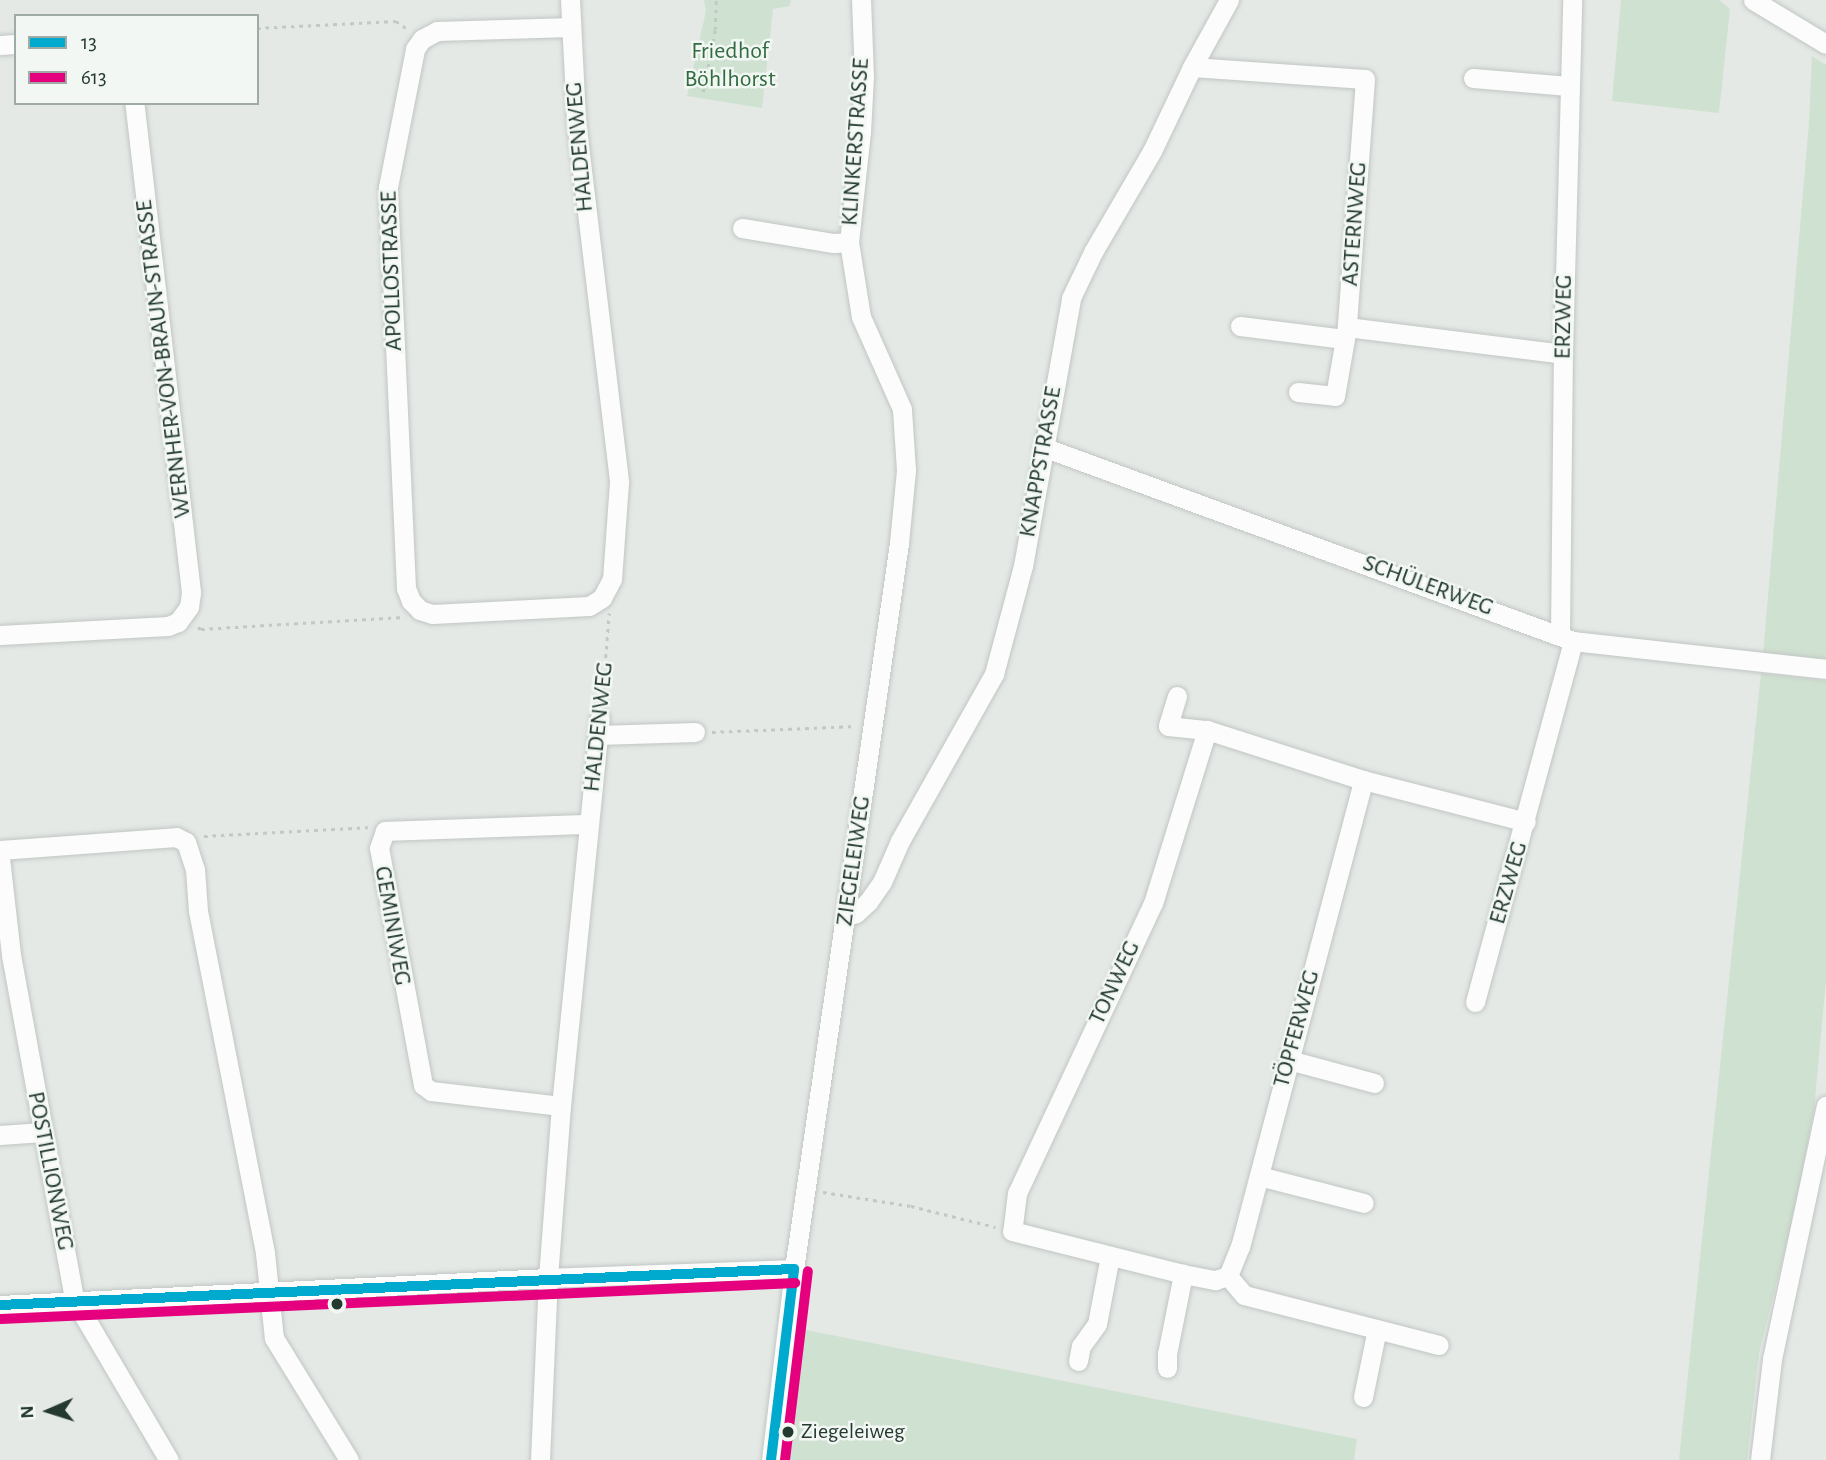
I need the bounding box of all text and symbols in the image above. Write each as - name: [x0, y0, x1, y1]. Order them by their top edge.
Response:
- legend: [14, 14, 259, 105]
- text: 13: [81, 32, 97, 53]
- park label: Friedhof Böhlhorst: [684, 38, 776, 94]
- street label: KLINKERSTRASSE: [836, 57, 876, 227]
- text: 613: [81, 67, 107, 88]
- street label: HALDENWEG: [560, 81, 600, 213]
- street label: ASTERNWEG: [1336, 161, 1374, 287]
- street label: APOLLOSTRASSE: [375, 191, 409, 351]
- street label: WERNHER-VON-BRAUN-STRASSE: [130, 198, 198, 520]
- street label: ERZWEG: [1549, 274, 1579, 360]
- street label: KNAPPSTRASSE: [1014, 384, 1068, 540]
- street label: SCHÜLERWEG: [1359, 549, 1497, 623]
- street label: HALDENWEG: [578, 661, 620, 793]
- street label: ZIEGELEIWEG: [831, 794, 877, 928]
- street label: ERZWEG: [1484, 838, 1534, 928]
- street label: GEMINIWEG: [367, 864, 417, 988]
- street label: TONWEG: [1083, 937, 1147, 1029]
- street label: TÖPFERWEG: [1268, 967, 1326, 1091]
- street label: POSTILLIONWEG: [20, 1089, 80, 1253]
- unlabelled marker: [330, 1297, 344, 1311]
- north arrow: [14, 1376, 84, 1446]
- text: N: [18, 1405, 37, 1419]
- place label: Ziegeleiweg: [801, 1419, 905, 1445]
- marker: Ziegeleiweg: [781, 1425, 795, 1439]

